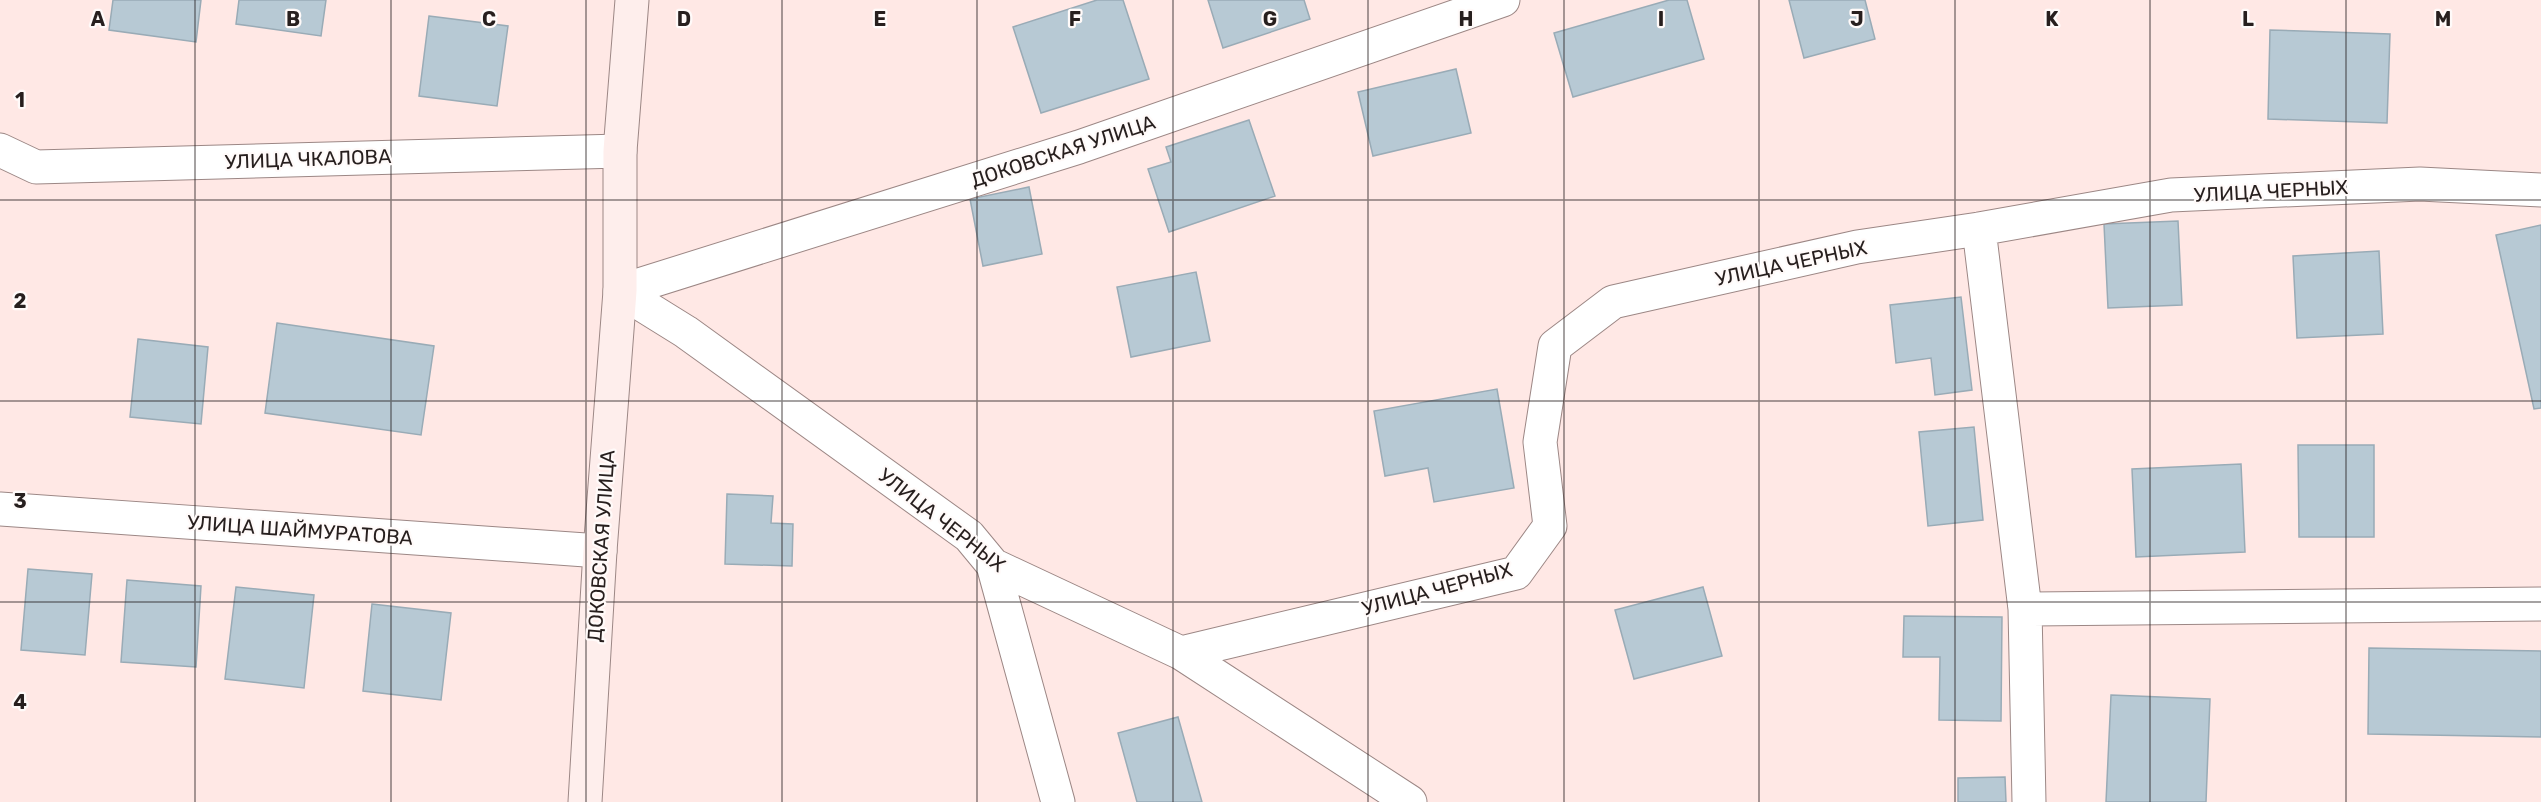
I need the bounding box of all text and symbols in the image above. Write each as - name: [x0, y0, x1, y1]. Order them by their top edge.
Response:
- text: A: [91, 7, 106, 31]
- text: B: [286, 7, 300, 31]
- text: C: [482, 7, 496, 31]
- text: D: [677, 7, 691, 31]
- text: E: [874, 7, 886, 31]
- text: F: [1069, 7, 1081, 31]
- text: G: [1263, 7, 1277, 31]
- text: H: [1459, 7, 1473, 31]
- text: I: [1658, 7, 1664, 31]
- text: J: [1850, 7, 1864, 31]
- text: K: [2045, 7, 2059, 31]
- text: L: [2242, 7, 2254, 31]
- text: M: [2435, 7, 2451, 31]
- text: 1: [15, 88, 25, 112]
- street label: ДОКОВСКАЯ УЛИЦА: [968, 110, 1158, 192]
- street label: УЛИЦА ЧКАЛОВА: [224, 144, 392, 174]
- street label: УЛИЦА ЧЕРНЫХ: [2193, 175, 2349, 207]
- street label: УЛИЦА ЧЕРНЫХ: [1713, 235, 1869, 291]
- text: 2: [14, 289, 27, 313]
- street label: ДОКОВСКАЯ УЛИЦА: [582, 449, 620, 643]
- street label: УЛИЦА ЧЕРНЫХ: [874, 463, 1011, 577]
- text: 3: [13, 489, 27, 513]
- street label: УЛИЦА ШАЙМУРАТОВА: [186, 510, 414, 550]
- street label: УЛИЦА ЧЕРНЫХ: [1359, 557, 1515, 621]
- text: 4: [13, 690, 27, 714]

